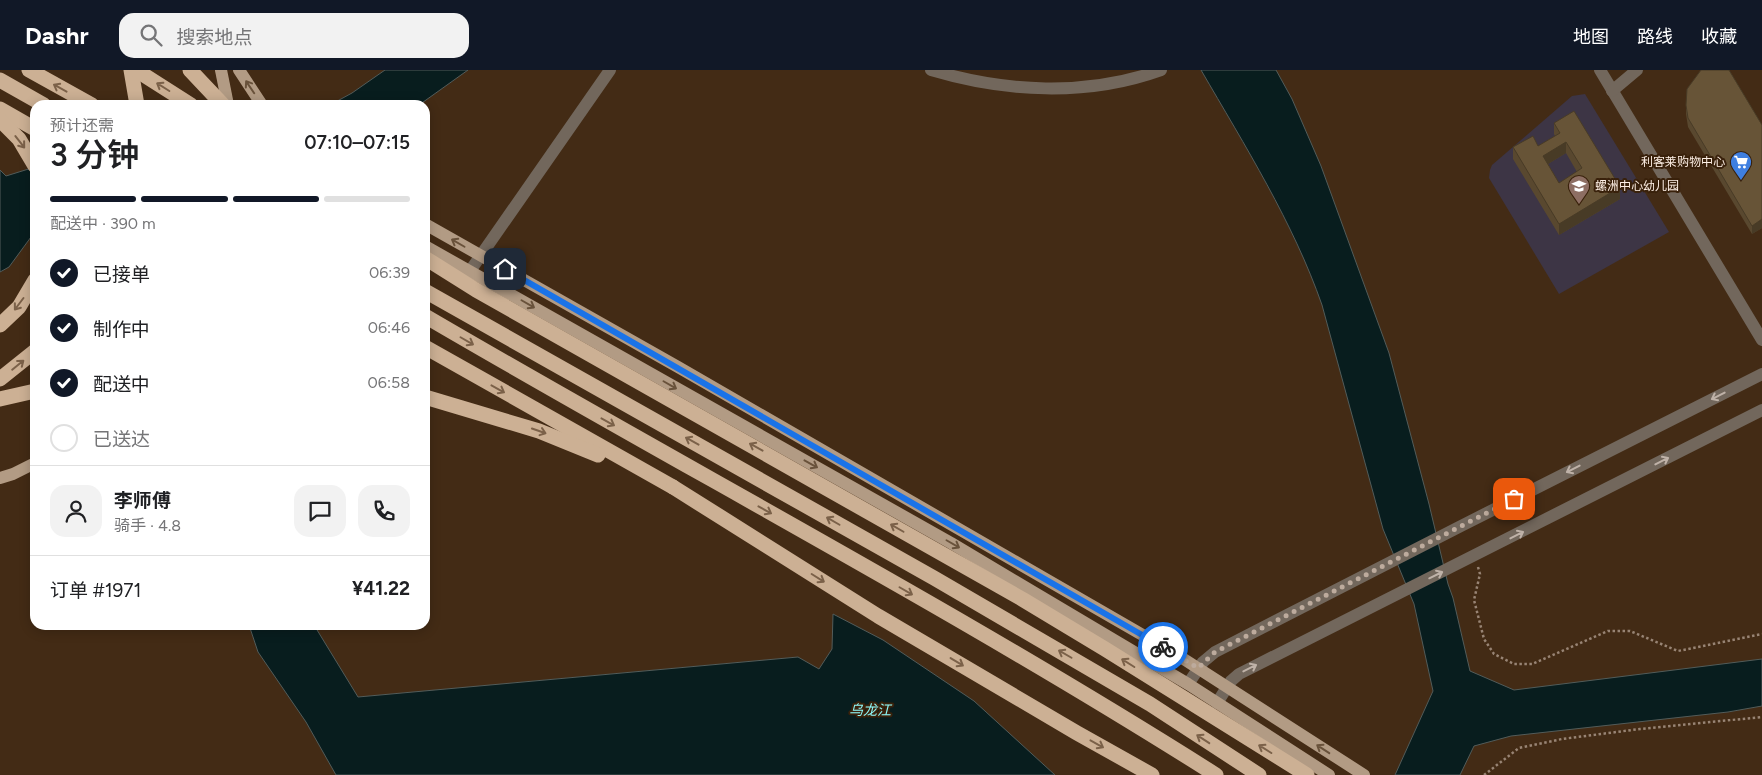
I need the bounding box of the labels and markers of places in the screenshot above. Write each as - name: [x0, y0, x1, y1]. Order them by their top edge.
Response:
- supermarket icon: 利客莱购物中心: [1729, 150, 1753, 181]
- place label: 利客莱购物中心: [1641, 155, 1725, 169]
- school or university icon: 螺洲中心幼儿园: [1567, 174, 1591, 205]
- place label: 螺洲中心幼儿园: [1595, 179, 1679, 193]
- pin: [484, 248, 526, 290]
- pin: [1493, 478, 1535, 520]

